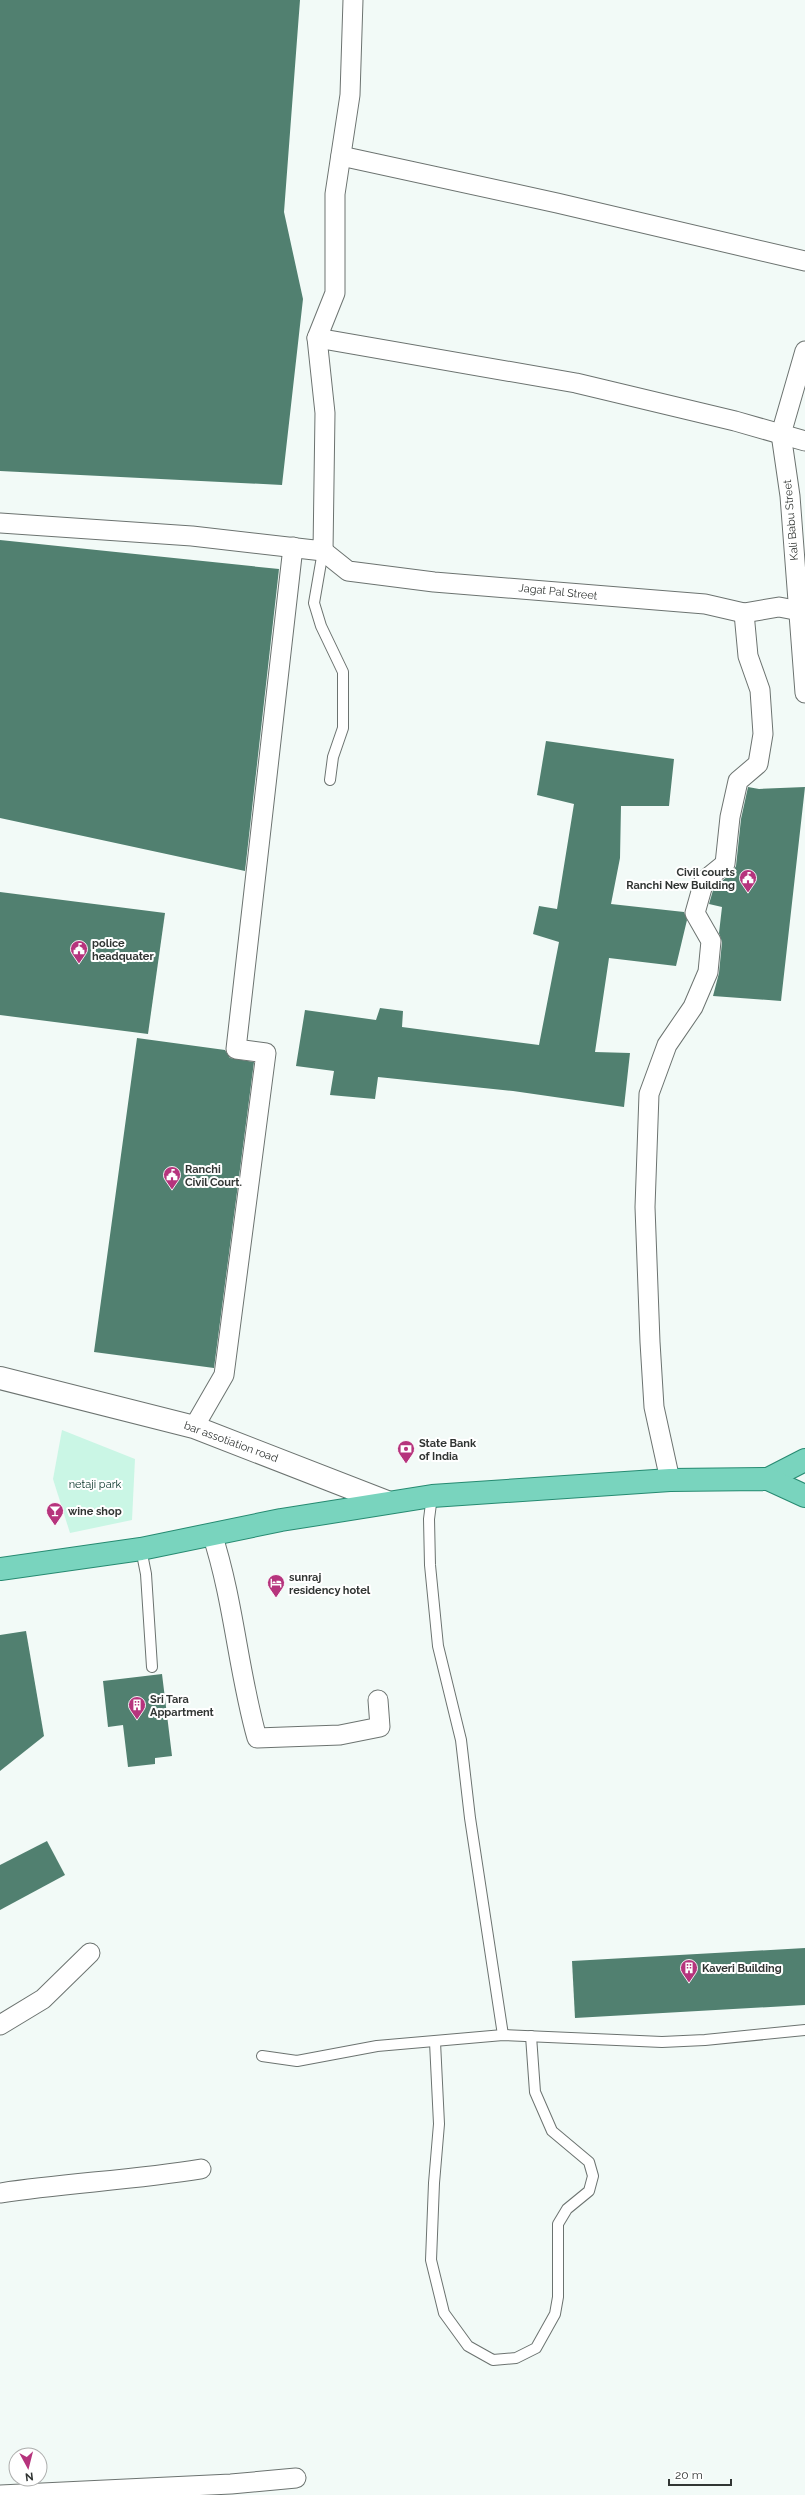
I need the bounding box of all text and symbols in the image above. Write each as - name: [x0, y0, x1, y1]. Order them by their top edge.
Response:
- street label: Kali Babu Street: [781, 479, 801, 561]
- street label: Jagat Pal Street: [518, 581, 598, 603]
- place label: Civil courts Ranchi New Building: [626, 866, 736, 892]
- public building icon: Civil courts Ranchi New Building: [738, 868, 758, 893]
- place label: police headquater: [92, 937, 154, 963]
- public building icon: police headquater: [69, 939, 89, 964]
- place label: Ranchi Civil Court.: [185, 1163, 242, 1189]
- public building icon: Ranchi Civil Court.: [162, 1165, 182, 1190]
- street label: bar assotiation road: [182, 1419, 280, 1465]
- place label: State Bank of India: [419, 1437, 477, 1463]
- bank icon: State Bank of India: [396, 1439, 416, 1464]
- park label: netaji park: [69, 1478, 121, 1491]
- bar icon: wine shop: [45, 1501, 65, 1526]
- place label: wine shop: [68, 1505, 122, 1518]
- place label: sunraj residency hotel: [289, 1571, 371, 1597]
- hotel icon: sunraj residency hotel: [266, 1573, 286, 1598]
- place label: Sri Tara Appartment: [150, 1693, 215, 1719]
- building icon: Sri Tara Appartment: [127, 1695, 147, 1720]
- building icon: Kaveri Building: [679, 1958, 699, 1983]
- place label: Kaveri Building: [702, 1962, 782, 1975]
- north arrow: [8, 2447, 48, 2487]
- scale bar: [669, 2461, 731, 2487]
- text: 20 m: [675, 2468, 703, 2482]
- text: N: [24, 2469, 34, 2483]

